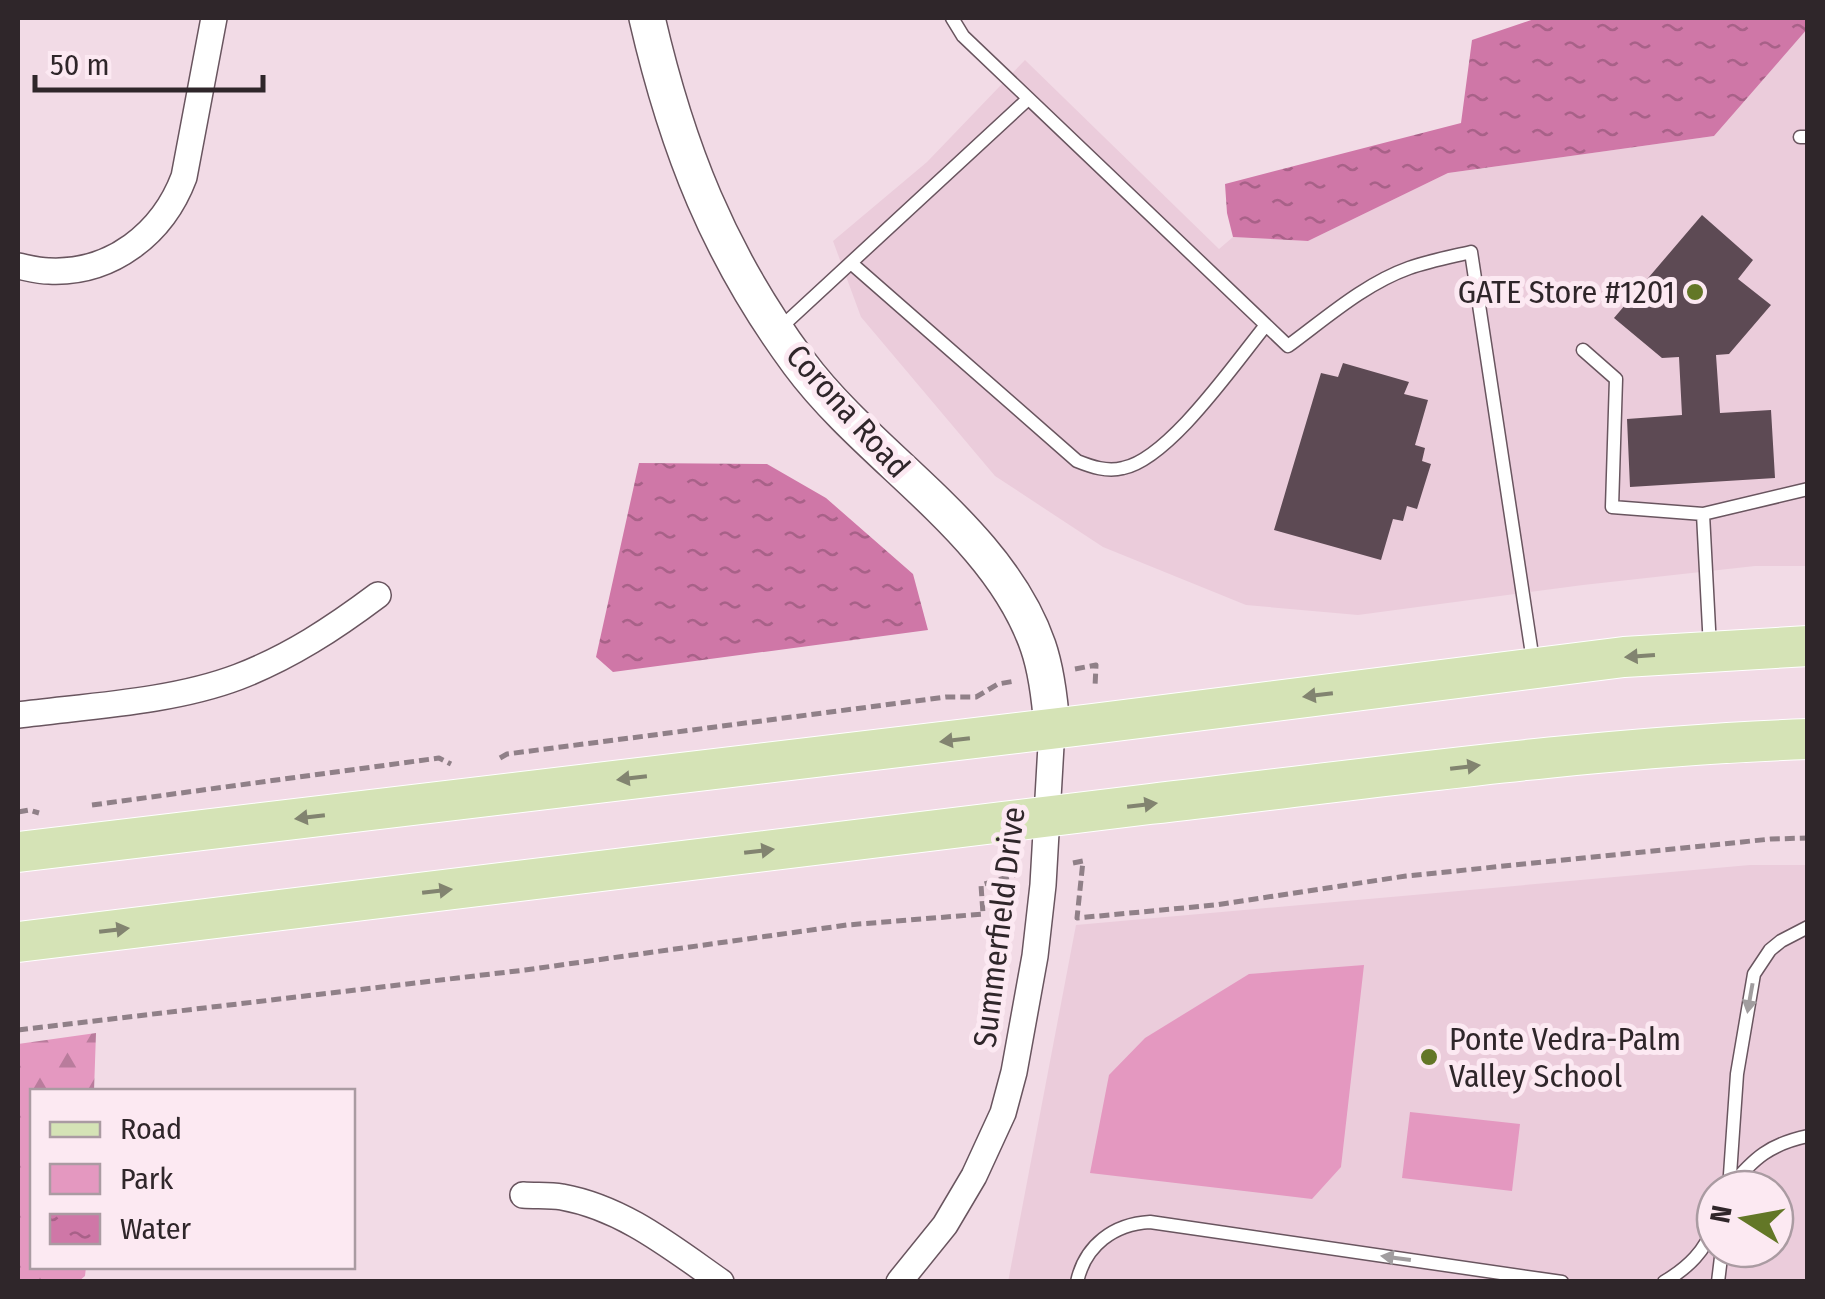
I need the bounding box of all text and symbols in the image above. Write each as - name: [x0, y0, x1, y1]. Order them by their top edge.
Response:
- scale bar: [35, 30, 262, 92]
- text: 50 m: [50, 47, 110, 83]
- place label: GATE Store #1201: [1458, 273, 1675, 311]
- marker: GATE Store #1201: [1684, 281, 1706, 303]
- street label: Corona Road: [778, 337, 918, 485]
- one-way arrow: [1624, 648, 1656, 664]
- one-way arrow: [1301, 688, 1333, 704]
- one-way arrow: [938, 732, 970, 748]
- one-way arrow: [1450, 759, 1481, 775]
- one-way arrow: [616, 771, 648, 787]
- one-way arrow: [1127, 797, 1159, 813]
- street label: Summerfield Drive: [965, 805, 1033, 1049]
- one-way arrow: [293, 809, 325, 825]
- one-way arrow: [744, 843, 776, 859]
- one-way arrow: [421, 883, 453, 899]
- one-way arrow: [99, 922, 131, 938]
- one-way arrow: [1742, 983, 1757, 1014]
- place label: Ponte Vedra-Palm Valley School: [1449, 1020, 1681, 1095]
- marker: Ponte Vedra-Palm Valley School: [1418, 1046, 1440, 1068]
- legend: [30, 1089, 355, 1269]
- text: Road: [120, 1111, 182, 1147]
- text: Park: [120, 1161, 173, 1197]
- north arrow: [1695, 1169, 1795, 1269]
- text: N: [1703, 1203, 1739, 1226]
- text: Water: [120, 1211, 191, 1247]
- one-way arrow: [1380, 1249, 1412, 1265]

